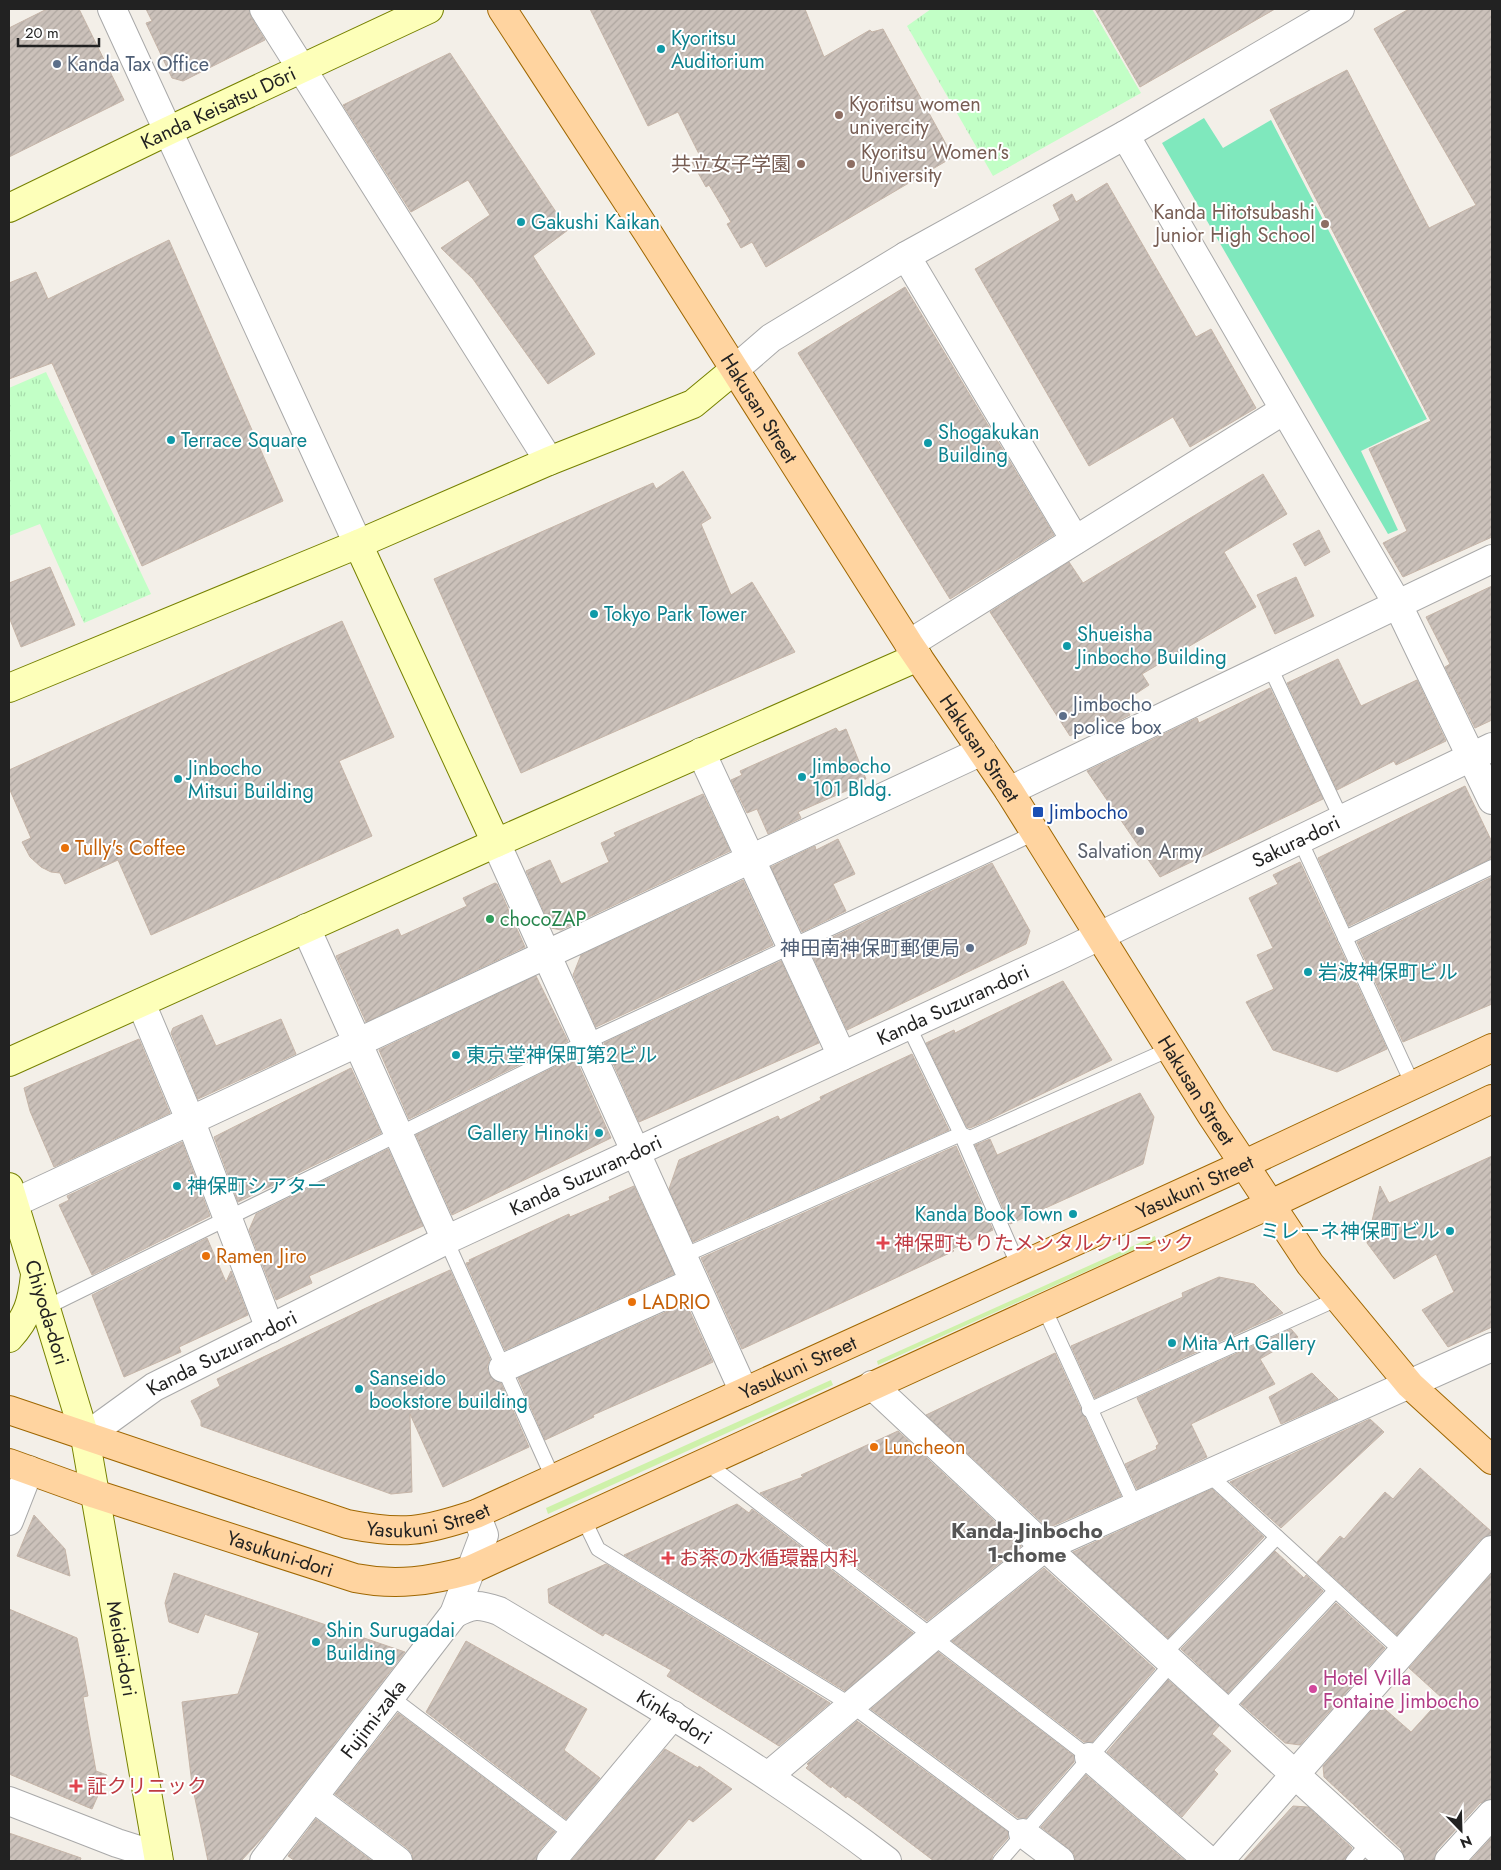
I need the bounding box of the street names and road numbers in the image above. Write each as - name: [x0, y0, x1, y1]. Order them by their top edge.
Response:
- street label: Kanda Keisatsu Dōri: [136, 59, 301, 157]
- street label: Hakusan Street: [714, 348, 805, 469]
- street label: Hakusan Street: [933, 688, 1027, 808]
- street label: Sakura-dori: [1247, 808, 1345, 875]
- street label: Kanda Suzuran-dori: [872, 957, 1034, 1053]
- street label: Hakusan Street: [1151, 1030, 1242, 1151]
- street label: Kanda Suzuran-dori: [505, 1127, 667, 1223]
- street label: Yasukuni Street: [1131, 1147, 1258, 1226]
- street label: Chiyoda-dori: [17, 1256, 77, 1368]
- street label: Kanda Suzuran-dori: [140, 1303, 302, 1403]
- street label: Yasukuni Street: [735, 1328, 861, 1407]
- street label: Yasukuni Street: [364, 1495, 495, 1545]
- street label: Yasukuni-dori: [223, 1523, 337, 1585]
- street label: Meidai-dori: [99, 1598, 144, 1699]
- street label: Fujimi-zaka: [333, 1674, 413, 1765]
- street label: Kinka-dori: [631, 1682, 718, 1751]

